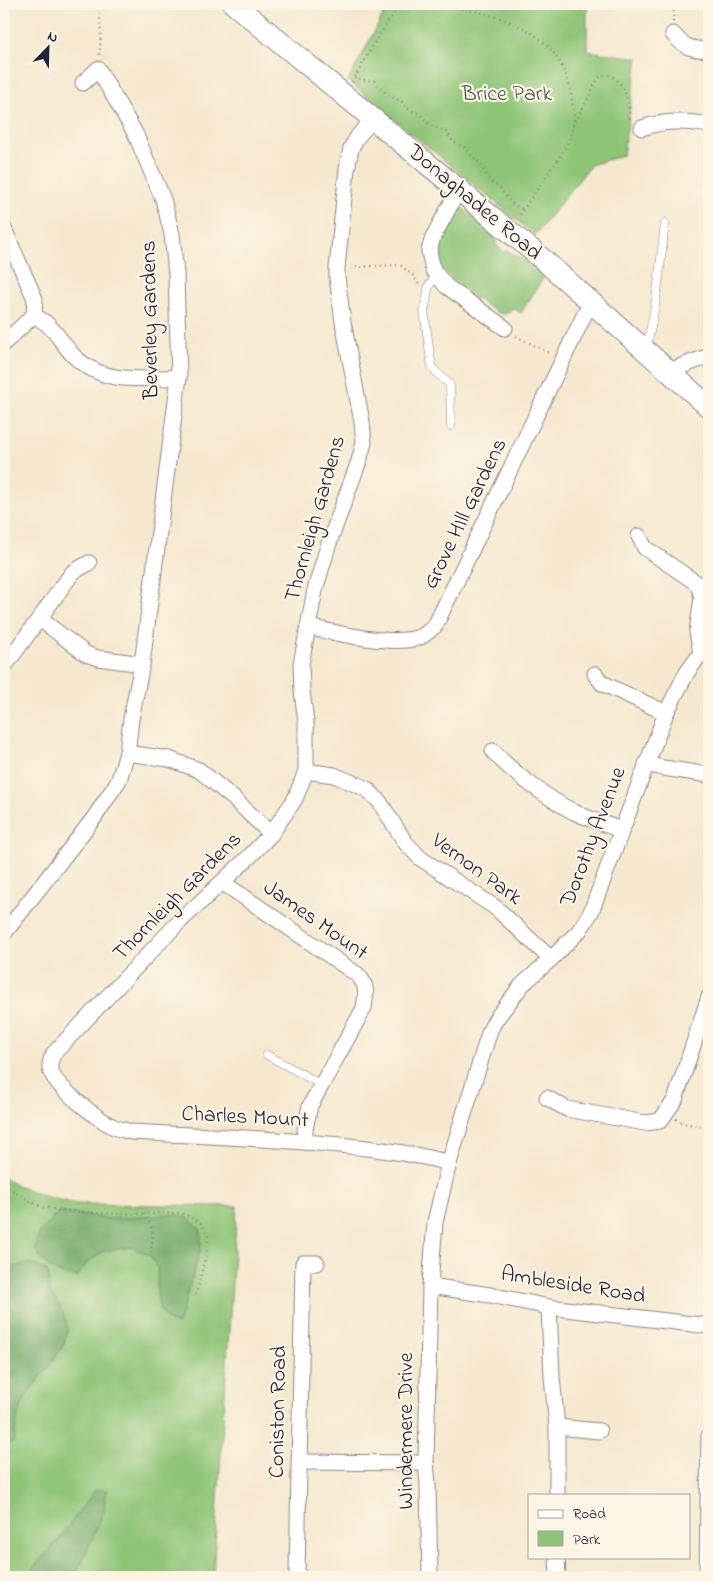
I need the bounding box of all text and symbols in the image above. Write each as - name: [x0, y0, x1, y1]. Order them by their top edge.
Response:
- north arrow: [22, 22, 72, 72]
- text: N: [44, 26, 61, 49]
- park label: Brice Park: [461, 79, 553, 111]
- street label: Donaghadee Road: [398, 136, 548, 270]
- street label: Beverley Gardens: [134, 240, 169, 401]
- street label: Thornleigh Gardens: [277, 432, 356, 606]
- street label: Grove HIll Gardens: [416, 433, 516, 595]
- street label: Dorothy Avenue: [552, 762, 636, 913]
- street label: Thornleigh Gardens: [106, 825, 251, 970]
- street label: Vernon Park: [423, 825, 528, 914]
- street label: James Mount: [256, 873, 375, 969]
- street label: Charles Mount: [181, 1099, 310, 1137]
- street label: Ambleside Road: [498, 1259, 648, 1313]
- street label: Coniston Road: [262, 1345, 296, 1479]
- street label: Windermere Drive: [391, 1352, 423, 1510]
- legend: [528, 1494, 690, 1558]
- text: Road: [573, 1503, 606, 1525]
- text: Park: [573, 1529, 601, 1551]

